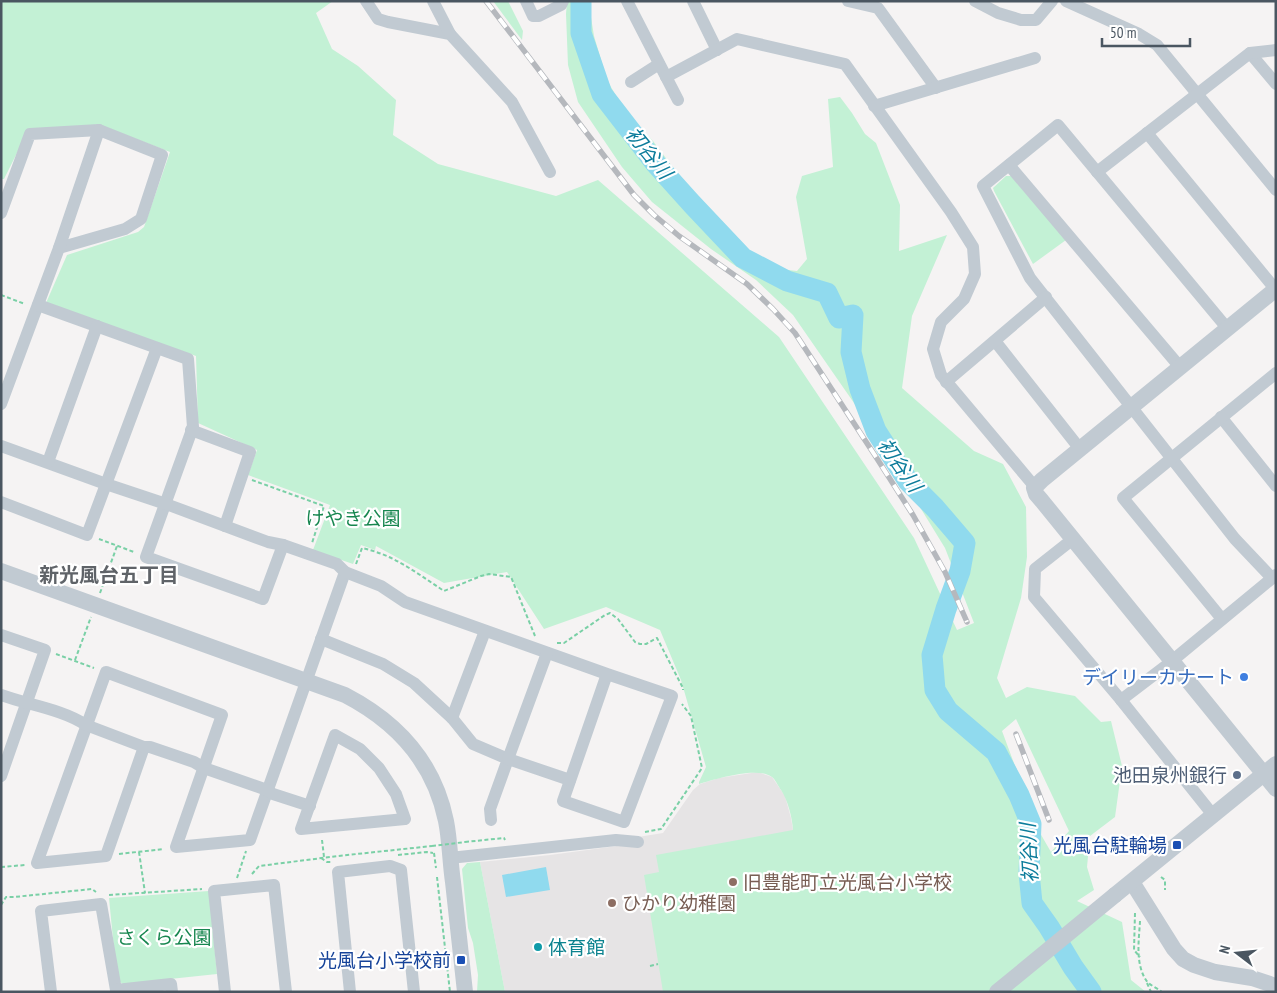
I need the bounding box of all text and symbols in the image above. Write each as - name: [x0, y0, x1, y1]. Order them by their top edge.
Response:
- scale bar: [1102, 15, 1190, 47]
- text: 50 m: [1110, 23, 1136, 42]
- water label: 初谷川: [620, 122, 679, 186]
- water label: 初谷川: [872, 433, 929, 499]
- park label: けやき公園: [305, 506, 401, 530]
- district label: 新光風台五丁目: [39, 562, 179, 588]
- place label: デイリーカナート: [1082, 665, 1234, 689]
- marker: デイリーカナート: [1238, 671, 1250, 683]
- place label: 池田泉州銀行: [1113, 763, 1227, 787]
- marker: 池田泉州銀行: [1231, 769, 1243, 781]
- water label: 初谷川: [1014, 820, 1044, 884]
- place label: 光風台駐輪場: [1053, 833, 1167, 857]
- marker: 光風台駐輪場: [1171, 839, 1183, 851]
- place label: 旧豊能町立光風台小学校: [743, 870, 952, 894]
- marker: 旧豊能町立光風台小学校: [727, 876, 739, 888]
- place label: ひかり幼稚園: [622, 891, 736, 915]
- marker: ひかり幼稚園: [606, 897, 618, 909]
- park label: さくら公園: [116, 925, 212, 949]
- north arrow: [1212, 928, 1262, 978]
- place label: 体育館: [548, 935, 605, 959]
- marker: 体育館: [532, 941, 544, 953]
- text: N: [1215, 943, 1234, 956]
- place label: 光風台小学校前: [318, 948, 451, 972]
- marker: 光風台小学校前: [455, 954, 467, 966]

